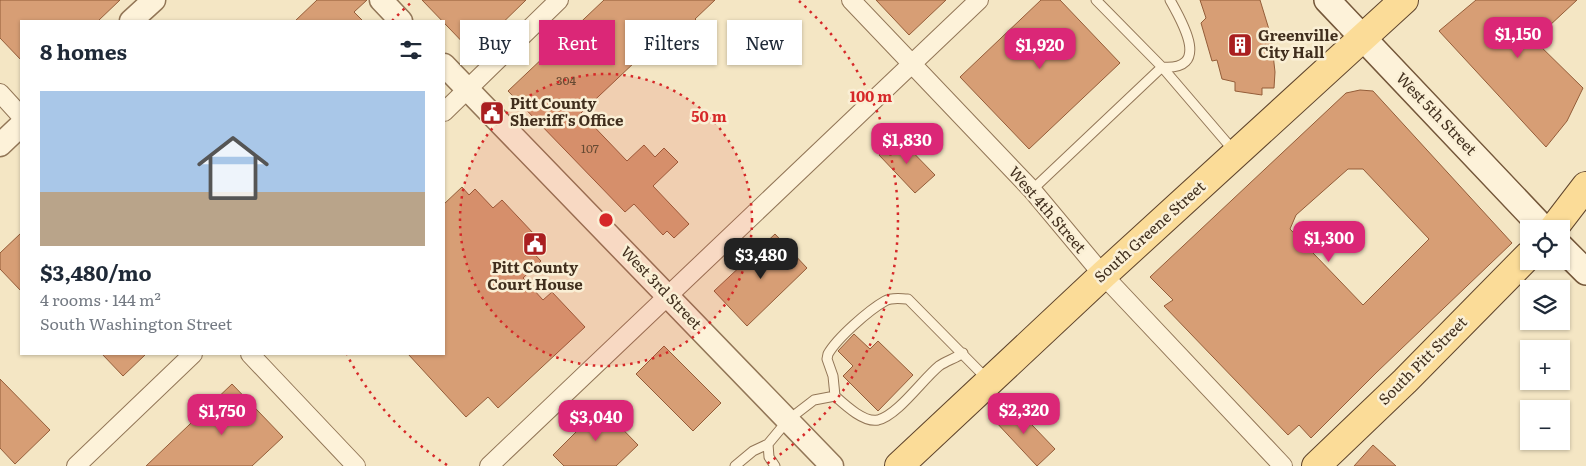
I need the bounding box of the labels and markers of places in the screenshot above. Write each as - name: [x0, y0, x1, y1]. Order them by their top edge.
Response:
- pin: $1,150: [1477, 17, 1559, 59]
- place label: Greenville City Hall: [1258, 23, 1339, 63]
- pin: $1,920: [999, 28, 1081, 70]
- building icon: Greenville City Hall: [1227, 32, 1253, 58]
- place label: Pitt County Sheriff's Office: [510, 91, 624, 131]
- public building icon: Pitt County Sheriff's Office: [479, 100, 505, 126]
- pin: $1,830: [866, 122, 948, 165]
- centre of rings: [597, 211, 615, 229]
- pin: $1,300: [1288, 220, 1370, 263]
- public building icon: Pitt County Court House: [522, 231, 548, 257]
- pin: $3,480: [720, 238, 802, 280]
- place label: Pitt County Court House: [487, 255, 583, 295]
- pin: $2,320: [983, 392, 1065, 435]
- pin: $1,750: [181, 394, 263, 436]
- pin: $3,040: [555, 400, 637, 442]

